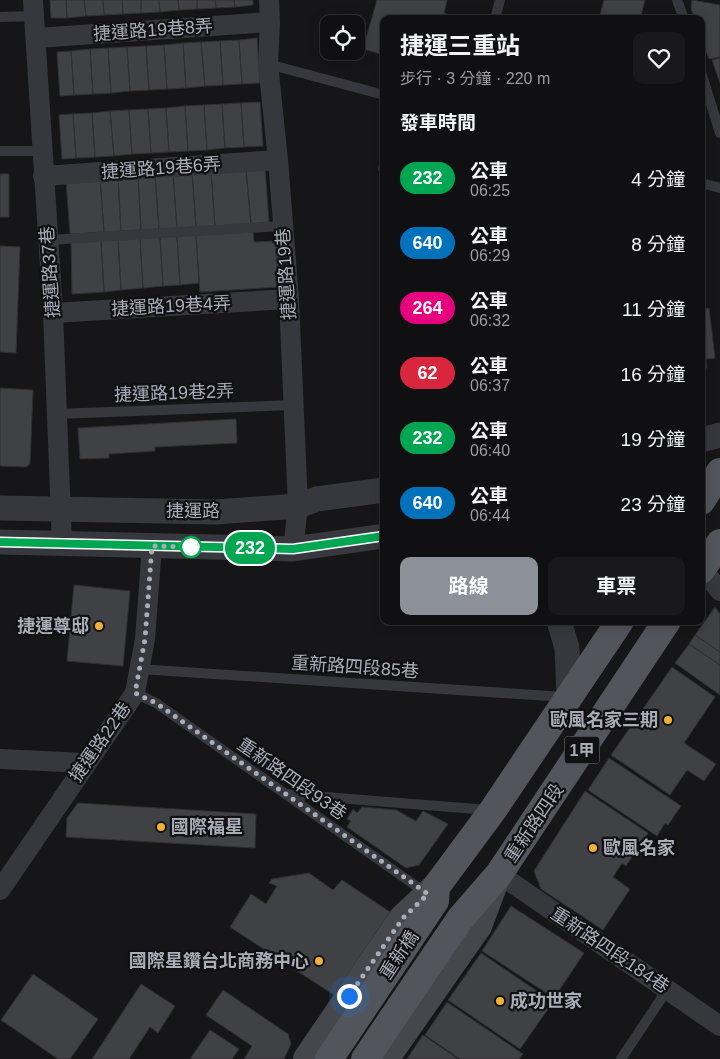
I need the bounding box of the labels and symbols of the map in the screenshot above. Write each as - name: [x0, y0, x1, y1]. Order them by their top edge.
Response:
- street label: 捷運路19巷8弄: [92, 16, 214, 44]
- street label: 捷運路19巷6弄: [100, 154, 222, 182]
- street label: 捷運路37巷: [37, 225, 63, 319]
- street label: 捷運路19巷: [273, 227, 299, 321]
- street label: 捷運路19巷4弄: [111, 293, 231, 319]
- street label: 捷運路19巷2弄: [114, 381, 234, 405]
- street label: 捷運路: [166, 501, 220, 521]
- line badge: 232: [221, 532, 279, 564]
- unlabelled marker: [180, 536, 202, 558]
- place label: 捷運尊邸: [17, 616, 89, 636]
- marker: 捷運尊邸: [93, 620, 105, 632]
- street label: 重新路四段85巷: [290, 653, 420, 681]
- street label: 捷運路22巷: [65, 699, 135, 785]
- place label: 歐風名家三期: [550, 710, 658, 730]
- marker: 歐風名家三期: [662, 714, 674, 726]
- street label: 重新路四段93巷: [234, 734, 350, 824]
- road number: 1甲: [564, 736, 600, 764]
- street label: 重新路四段: [501, 780, 567, 866]
- place label: 國際福星: [171, 817, 243, 837]
- marker: 國際福星: [155, 821, 167, 833]
- place label: 歐風名家: [603, 838, 675, 858]
- marker: 歐風名家: [587, 842, 599, 854]
- street label: 重新路四段184巷: [547, 903, 673, 997]
- street label: 重新橋: [376, 927, 422, 983]
- place label: 國際星鑽台北商務中心: [129, 951, 309, 971]
- marker: 國際星鑽台北商務中心: [313, 955, 325, 967]
- your location: [337, 984, 362, 1009]
- place label: 成功世家: [510, 991, 582, 1011]
- marker: 成功世家: [494, 995, 506, 1007]

